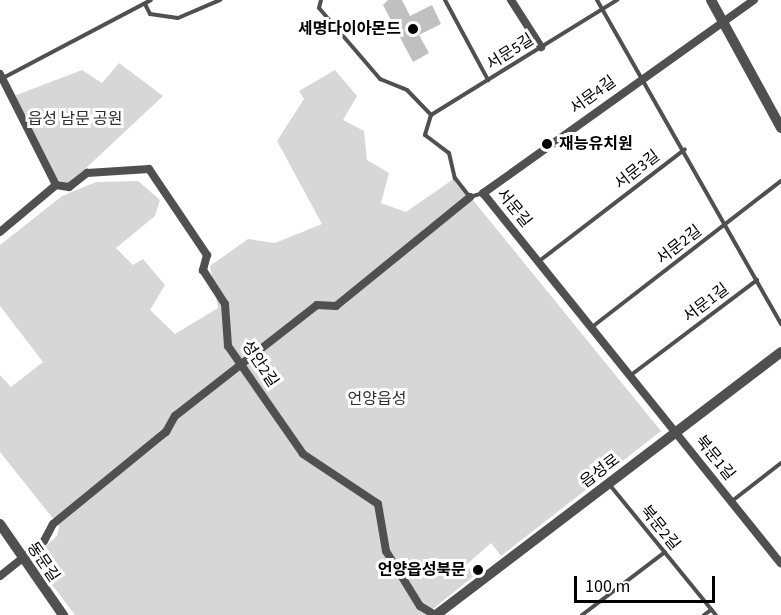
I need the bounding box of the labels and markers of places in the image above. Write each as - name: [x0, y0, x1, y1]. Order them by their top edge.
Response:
- place label: 세명다이아몬드: [298, 19, 401, 39]
- marker: 세명다이아몬드: [406, 22, 420, 36]
- place label: 재능유치원: [559, 134, 633, 154]
- marker: 재능유치원: [540, 137, 554, 151]
- place label: 언양읍성북문: [378, 560, 466, 580]
- marker: 언양읍성북문: [471, 563, 485, 577]

